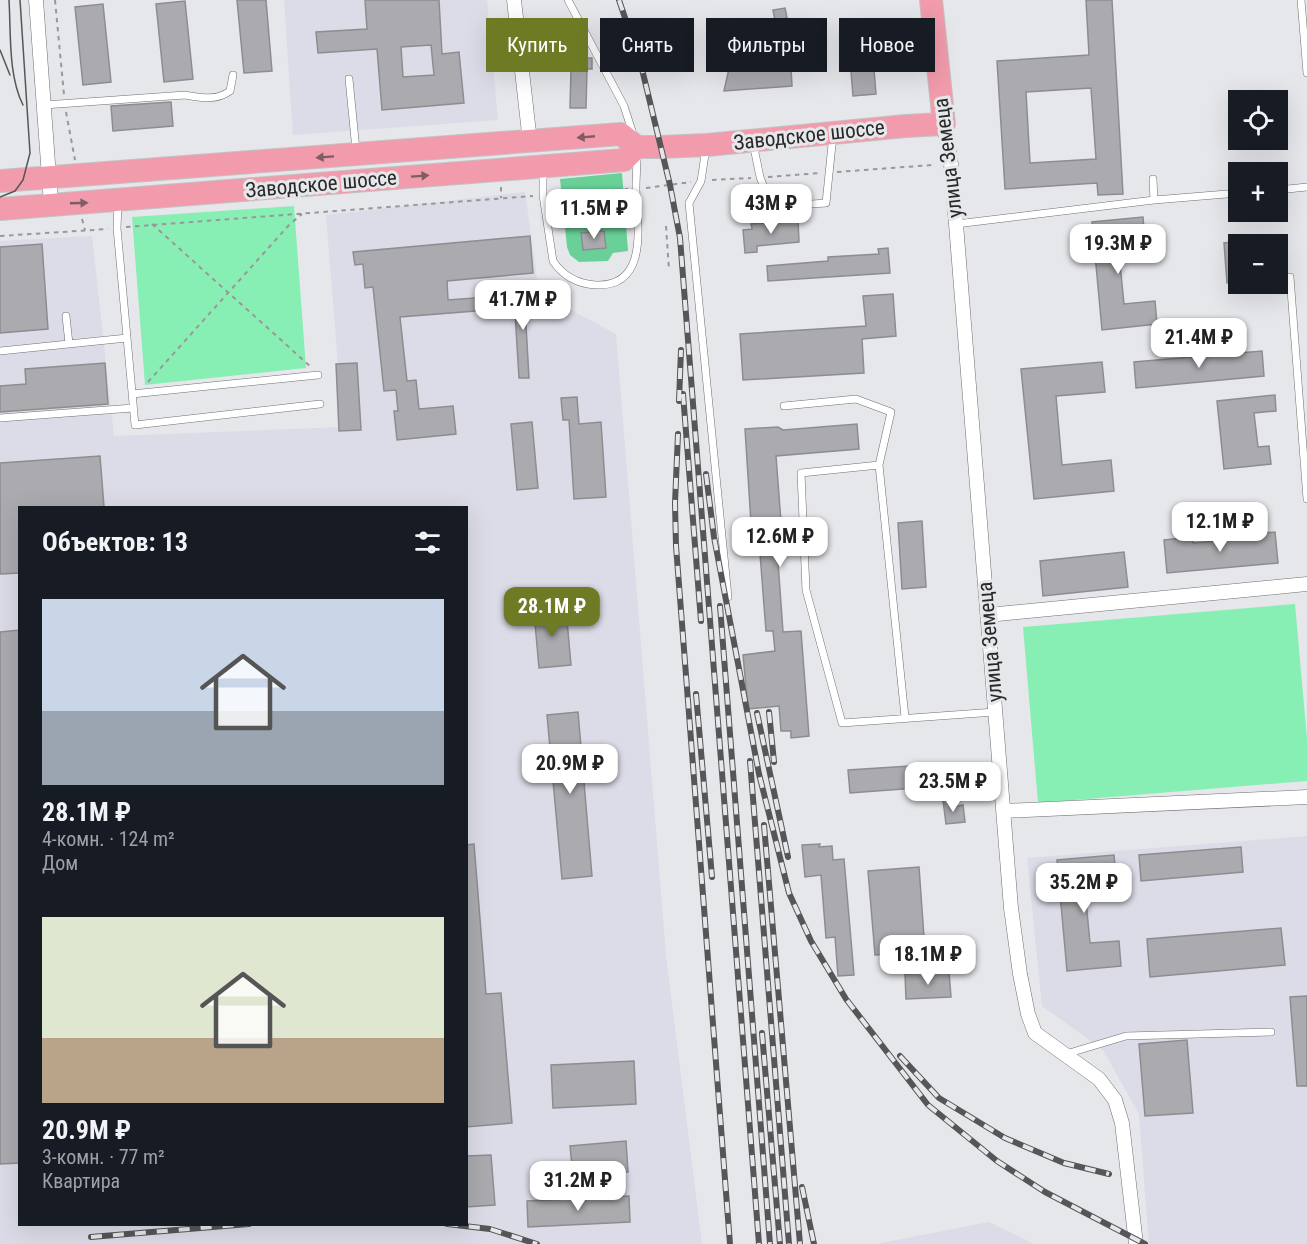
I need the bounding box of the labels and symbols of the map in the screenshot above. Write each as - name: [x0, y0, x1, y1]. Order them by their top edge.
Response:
- street label: улица Земеца: [929, 97, 967, 219]
- street label: Заводское шоссе: [732, 115, 886, 155]
- one-way arrow: [576, 132, 595, 142]
- one-way arrow: [315, 153, 334, 162]
- street label: Заводское шоссе: [244, 165, 398, 203]
- one-way arrow: [411, 172, 430, 181]
- pin: 43M ₽: [729, 184, 813, 235]
- pin: 11.5M ₽: [539, 189, 649, 240]
- one-way arrow: [70, 198, 89, 207]
- pin: 19.3M ₽: [1063, 224, 1173, 275]
- pin: 41.7M ₽: [468, 280, 578, 331]
- pin: 21.4M ₽: [1144, 318, 1254, 369]
- pin: 12.1M ₽: [1165, 502, 1275, 553]
- pin: 12.6M ₽: [725, 517, 835, 568]
- street label: улица Земеца: [973, 581, 1007, 703]
- pin: 28.1M ₽: [497, 587, 607, 638]
- pin: 20.9M ₽: [515, 744, 625, 795]
- pin: 23.5M ₽: [898, 762, 1008, 813]
- pin: 35.2M ₽: [1029, 863, 1139, 914]
- pin: 18.1M ₽: [873, 935, 983, 986]
- pin: 31.2M ₽: [523, 1161, 633, 1212]

